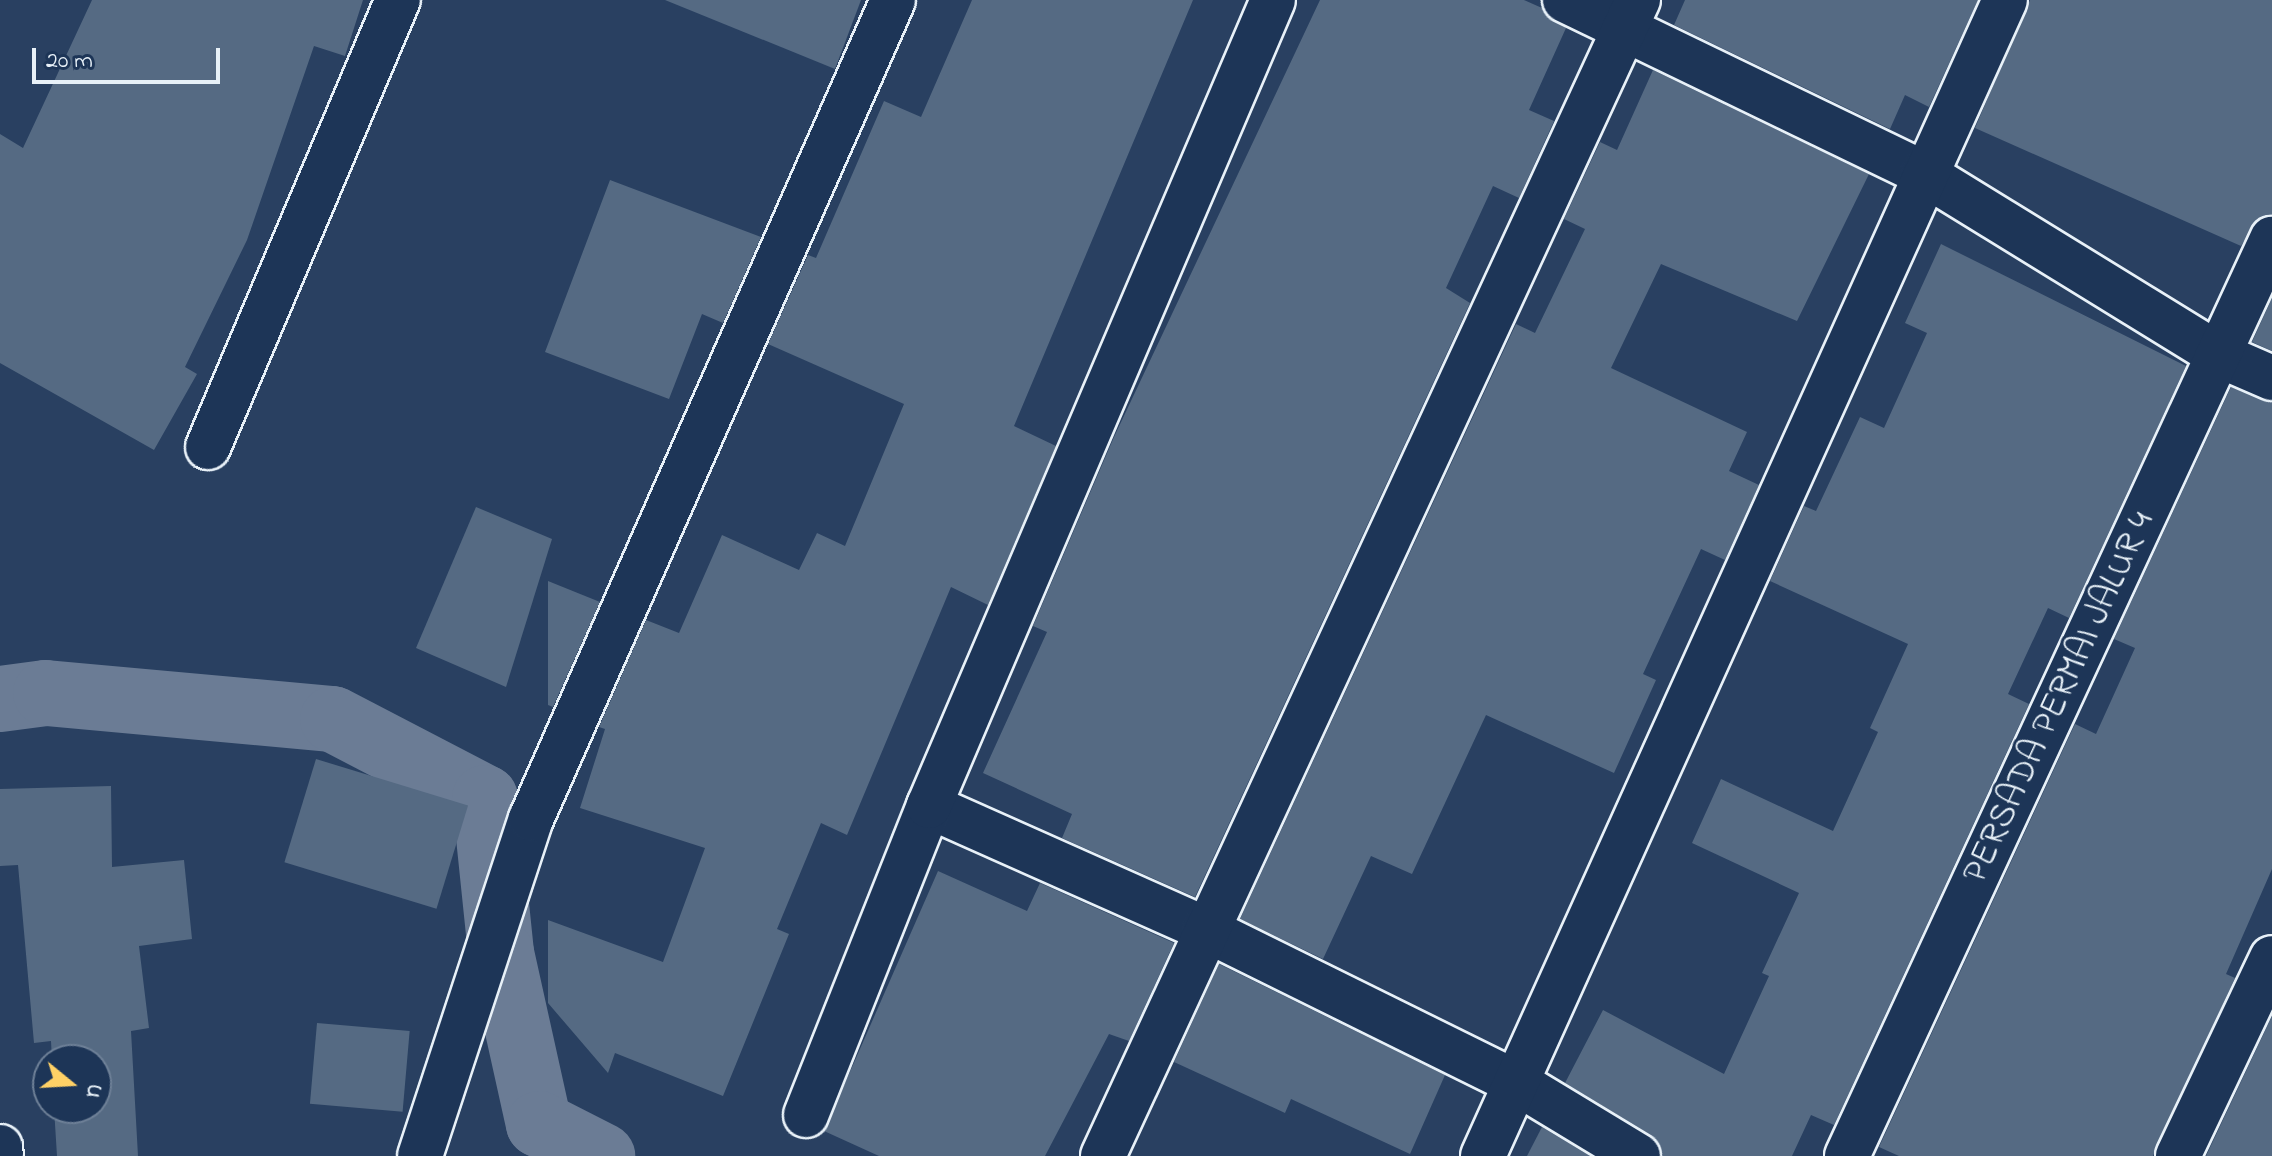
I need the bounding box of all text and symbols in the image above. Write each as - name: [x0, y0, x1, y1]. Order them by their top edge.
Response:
- scale bar: [36, 32, 224, 82]
- text: 20 m: [46, 44, 93, 79]
- street label: PERSADA PERMAI JALUR 4: [1955, 505, 2165, 891]
- north arrow: [32, 1044, 112, 1124]
- text: U: [76, 1079, 110, 1102]

